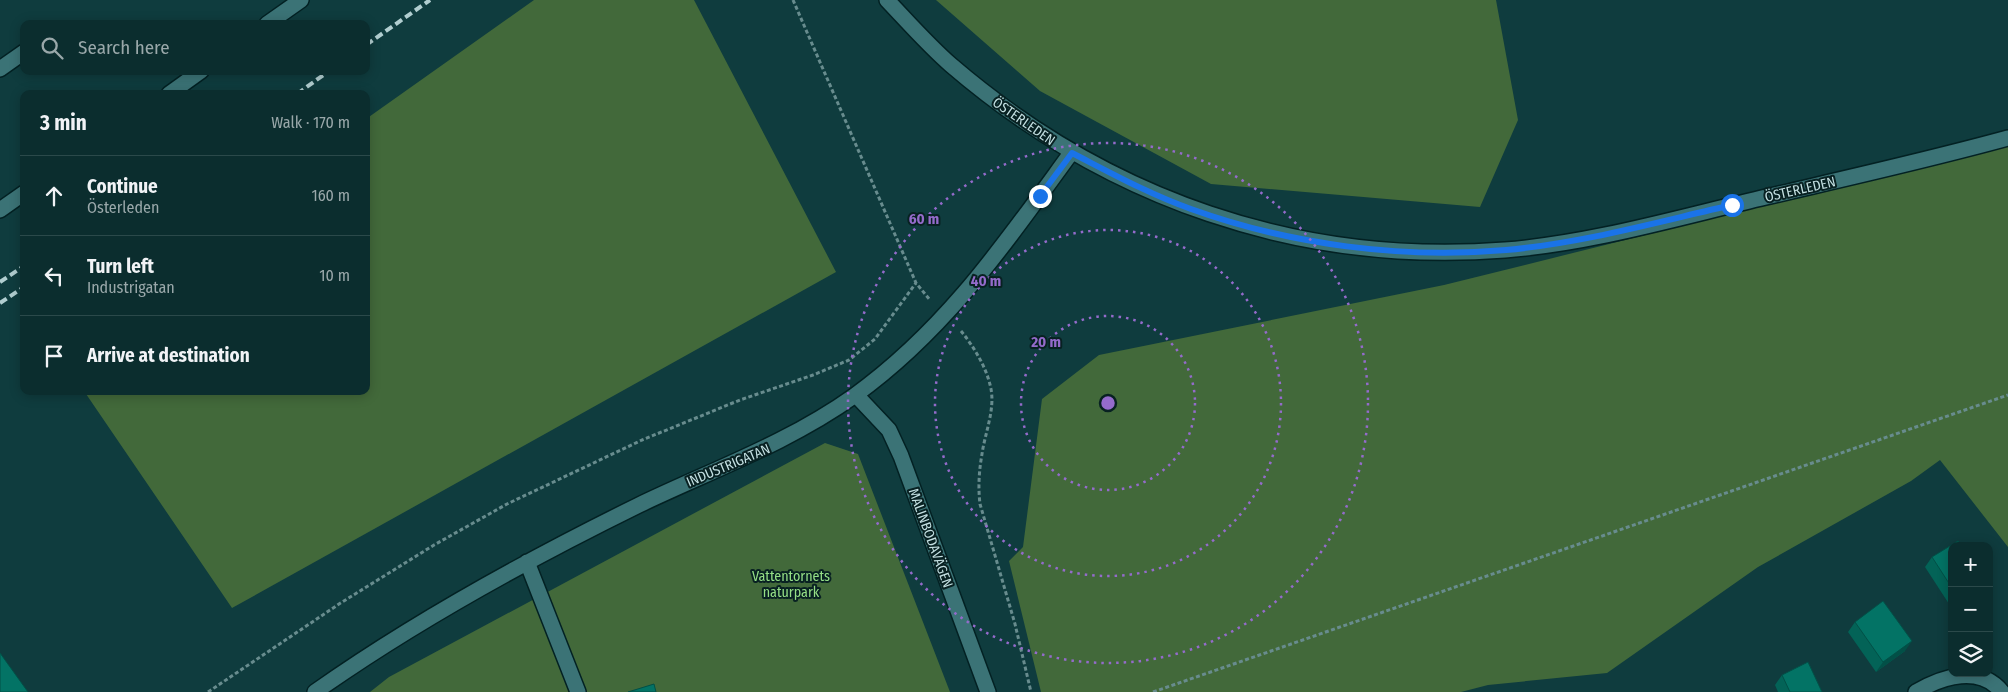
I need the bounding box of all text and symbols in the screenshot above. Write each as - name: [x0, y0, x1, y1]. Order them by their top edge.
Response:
- search box: [20, 20, 370, 75]
- icon: search: [38, 34, 66, 62]
- text: Search here: [78, 36, 170, 59]
- street label: ÖSTERLEDEN: [989, 93, 1059, 149]
- text: 3 min: [40, 110, 87, 136]
- text: Walk · 170 m: [271, 113, 350, 132]
- street label: ÖSTERLEDEN: [1763, 172, 1837, 206]
- text: Continue: [87, 175, 158, 198]
- icon: ahead: [40, 182, 68, 210]
- route end: [1029, 185, 1052, 208]
- text: 160 m: [311, 186, 350, 205]
- route start: [1721, 194, 1744, 217]
- text: Österleden: [87, 198, 159, 217]
- text: 60 m: [909, 210, 939, 228]
- text: Turn left: [87, 255, 154, 278]
- icon: left: [40, 262, 68, 290]
- text: 10 m: [319, 266, 350, 285]
- text: 40 m: [971, 272, 1001, 290]
- text: Industrigatan: [87, 278, 175, 297]
- text: 20 m: [1030, 333, 1061, 351]
- icon: arrive: [40, 342, 68, 370]
- text: Arrive at destination: [87, 344, 250, 367]
- centre of rings: [1099, 394, 1117, 412]
- street label: INDUSTRIGATAN: [684, 440, 773, 491]
- street label: MALINBODAVÄGEN: [905, 486, 956, 590]
- map controls: [1948, 542, 1993, 677]
- button: +: [1948, 542, 1993, 587]
- park label: Vattentornets naturpark: [752, 568, 830, 601]
- button: −: [1948, 587, 1993, 632]
- button: layers: [1948, 632, 1993, 677]

